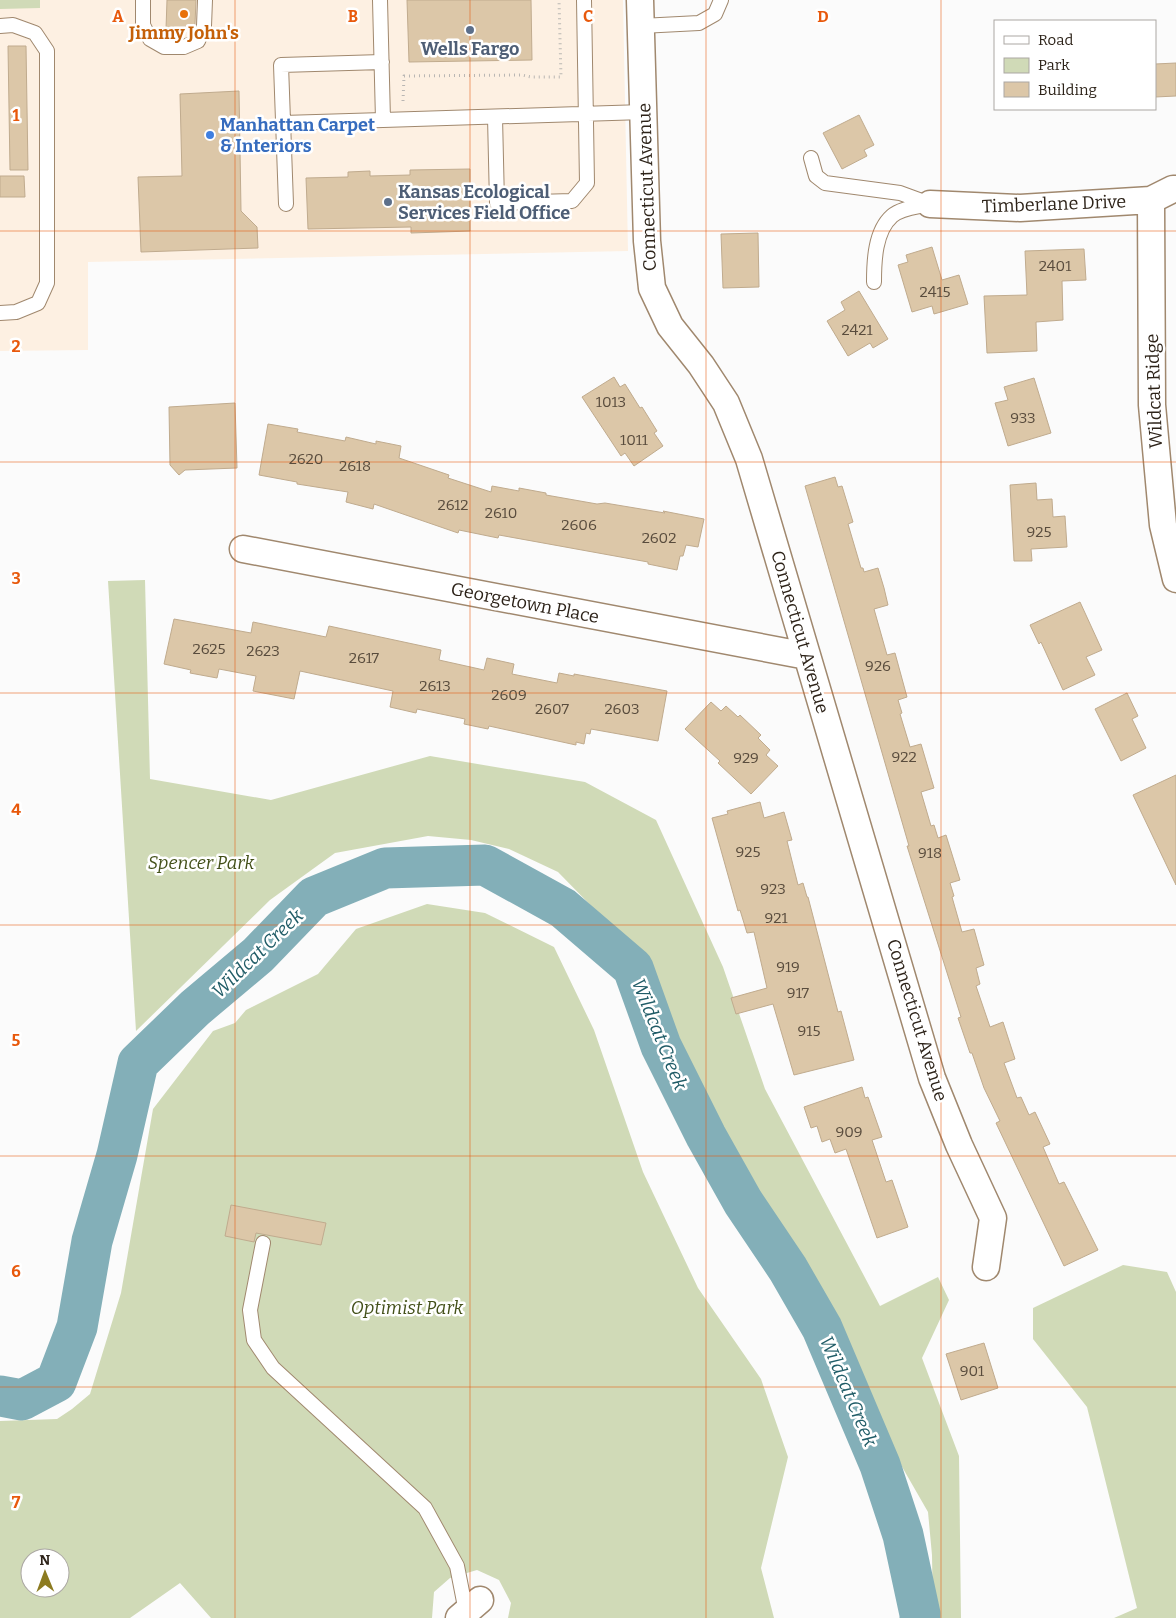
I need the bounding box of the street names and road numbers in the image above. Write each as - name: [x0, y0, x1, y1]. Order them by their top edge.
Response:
- street label: Connecticut Avenue: [633, 102, 661, 272]
- street label: Timberlane Drive: [981, 190, 1127, 218]
- street label: Wildcat Ridge: [1141, 333, 1167, 449]
- street label: Connecticut Avenue: [766, 548, 834, 716]
- street label: Georgetown Place: [449, 578, 601, 628]
- street label: Connecticut Avenue: [882, 936, 952, 1104]

